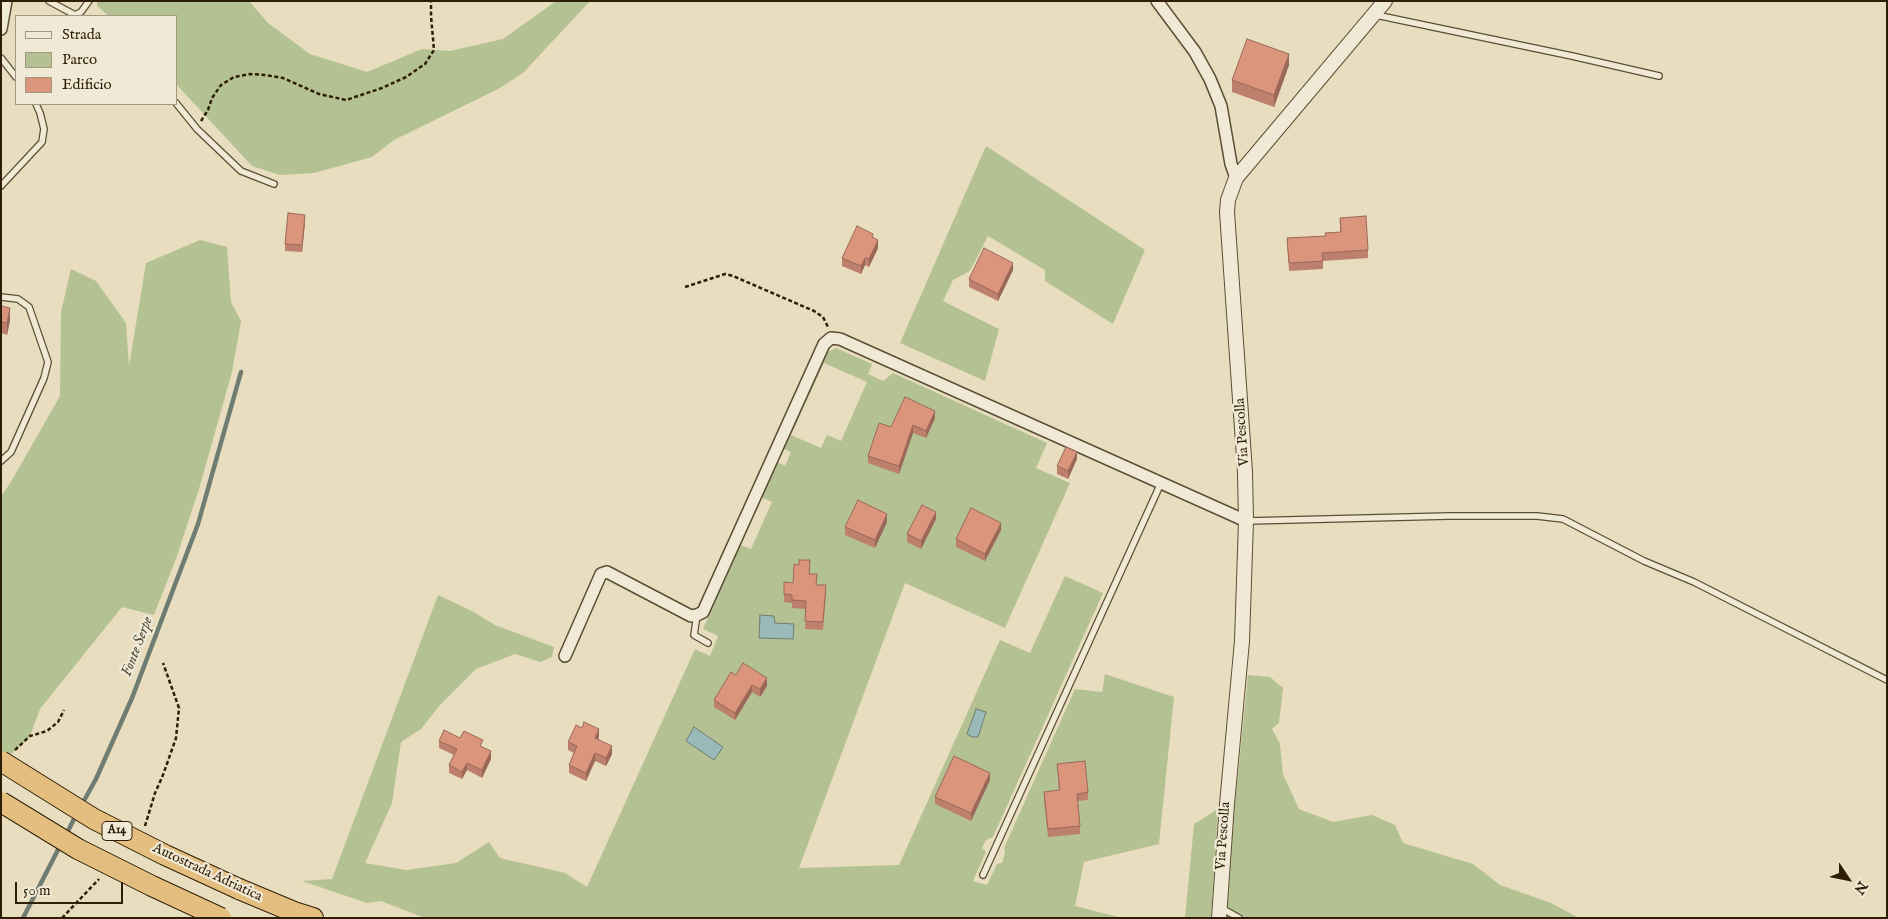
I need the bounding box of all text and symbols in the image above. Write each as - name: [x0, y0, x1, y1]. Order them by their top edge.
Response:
- legend: [15, 15, 178, 105]
- text: Strada: [62, 25, 101, 44]
- text: Parco: [62, 50, 97, 69]
- text: Edificio: [62, 75, 112, 94]
- street label: Via Pescolla: [1232, 397, 1254, 467]
- water label: Fonte Serpe: [118, 615, 158, 679]
- street label: Via Pescolla: [1213, 801, 1235, 871]
- road number: A14: [102, 821, 132, 840]
- street label: Autostrada Adriatica: [150, 840, 264, 906]
- north arrow: [1823, 854, 1873, 904]
- scale bar: [18, 872, 125, 904]
- text: N: [1850, 877, 1871, 897]
- text: 50 m: [23, 881, 51, 900]

